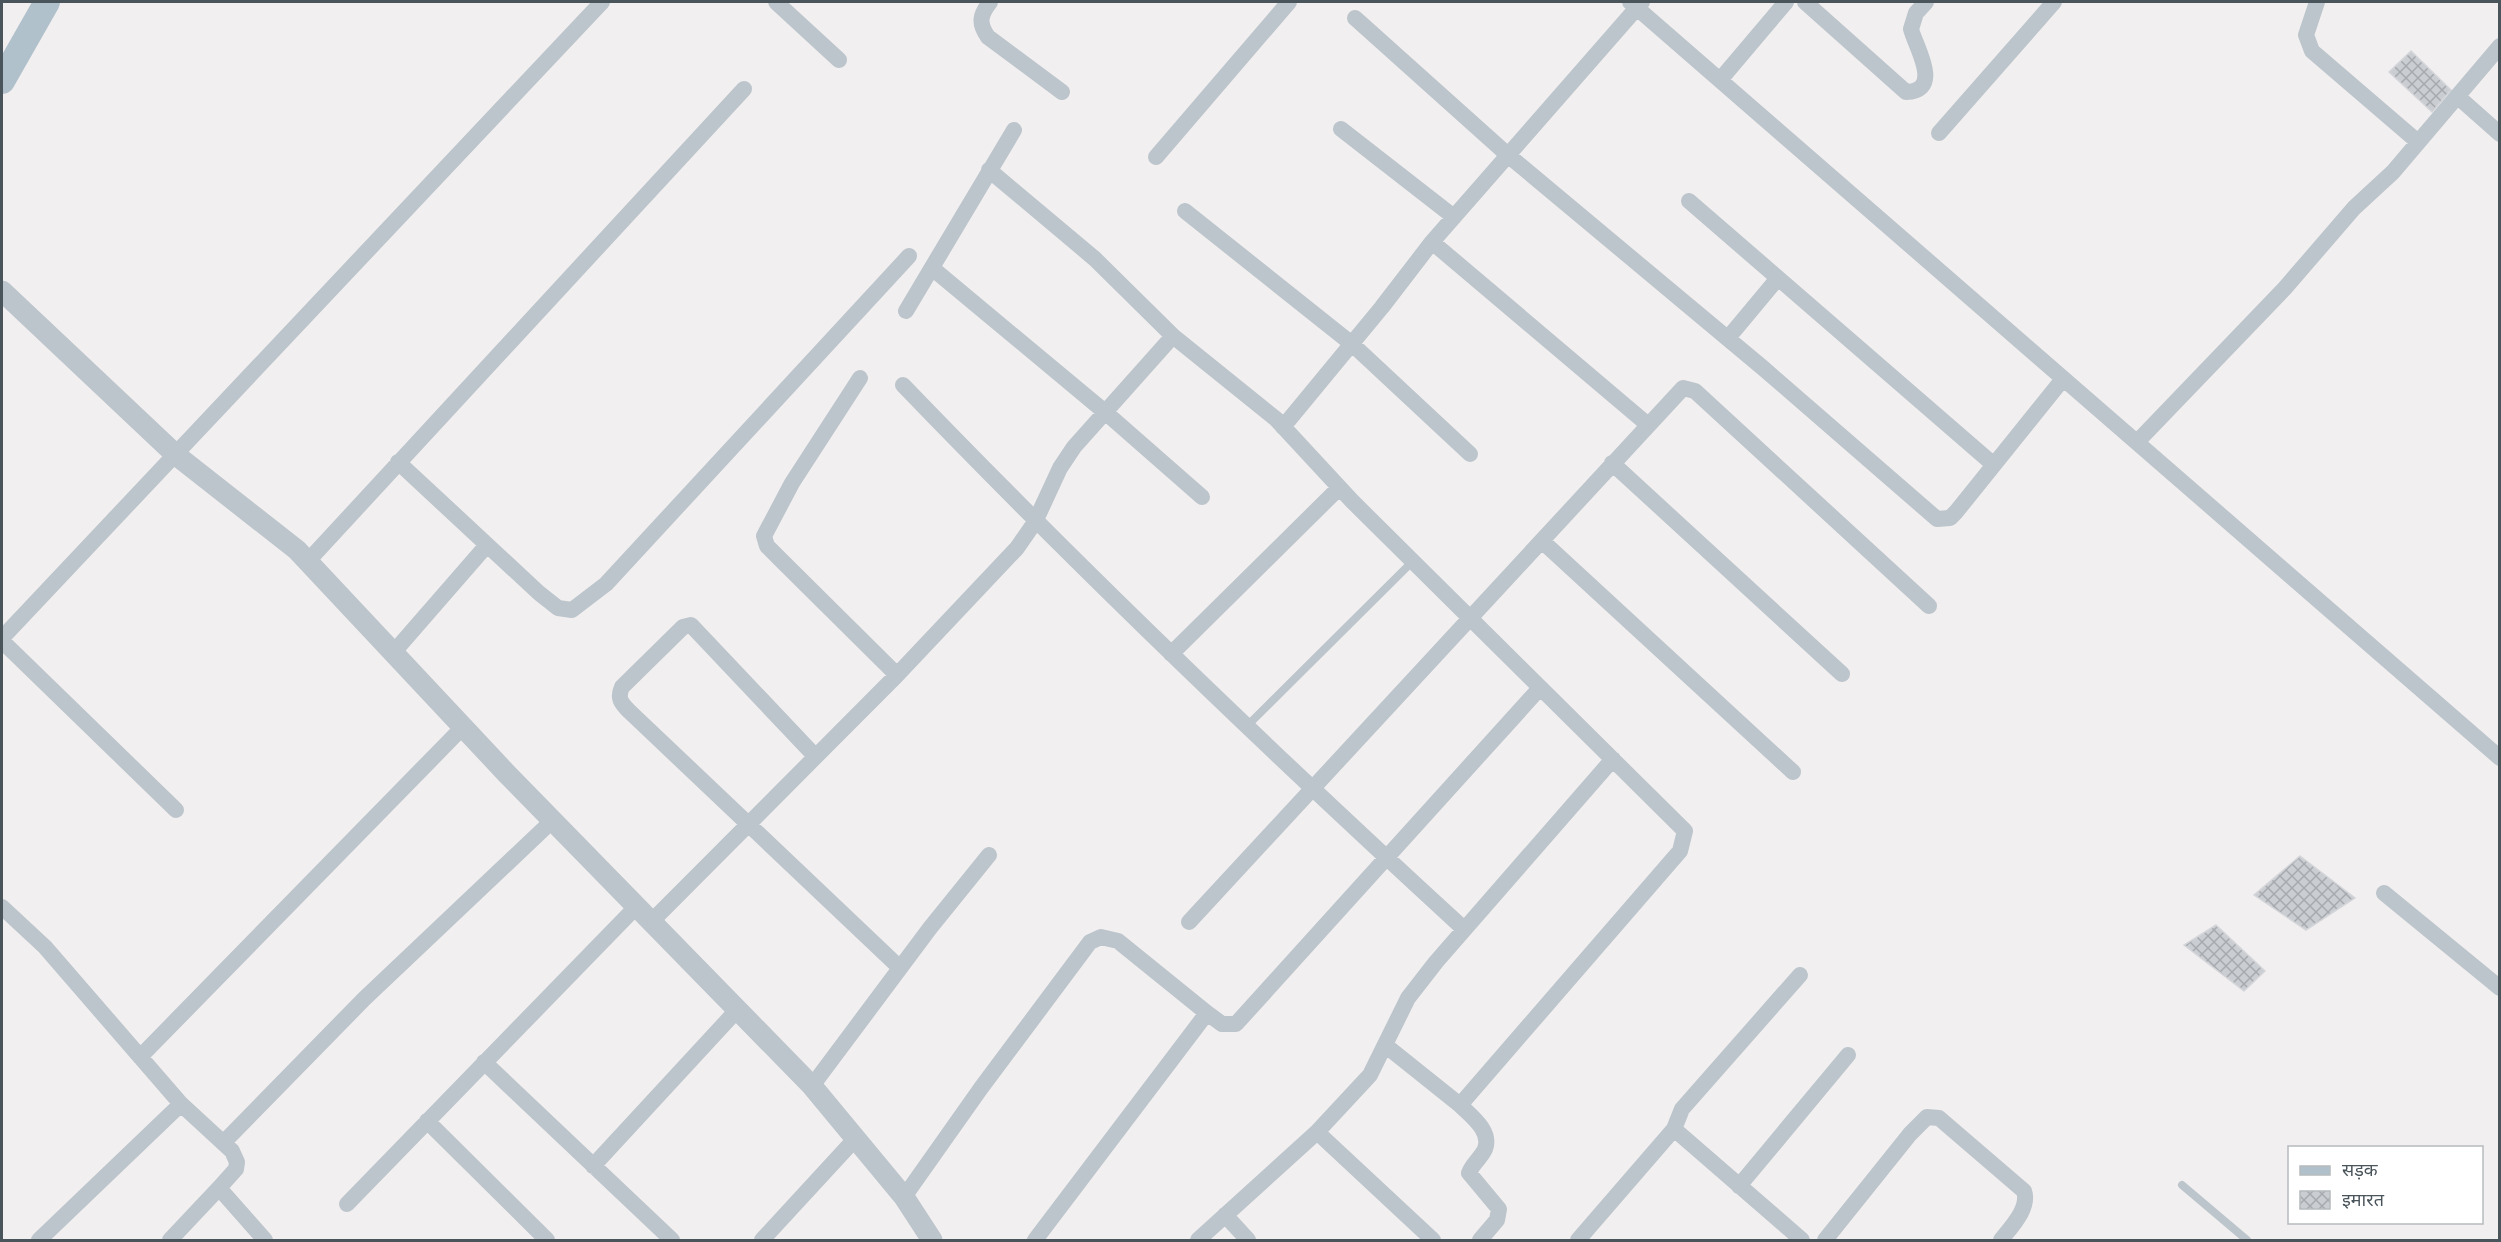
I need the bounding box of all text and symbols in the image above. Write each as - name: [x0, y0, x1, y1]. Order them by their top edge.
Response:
- legend: [2288, 1146, 2483, 1224]
- text: सड़क: [2342, 1157, 2379, 1181]
- text: इमारत: [2342, 1187, 2385, 1211]

